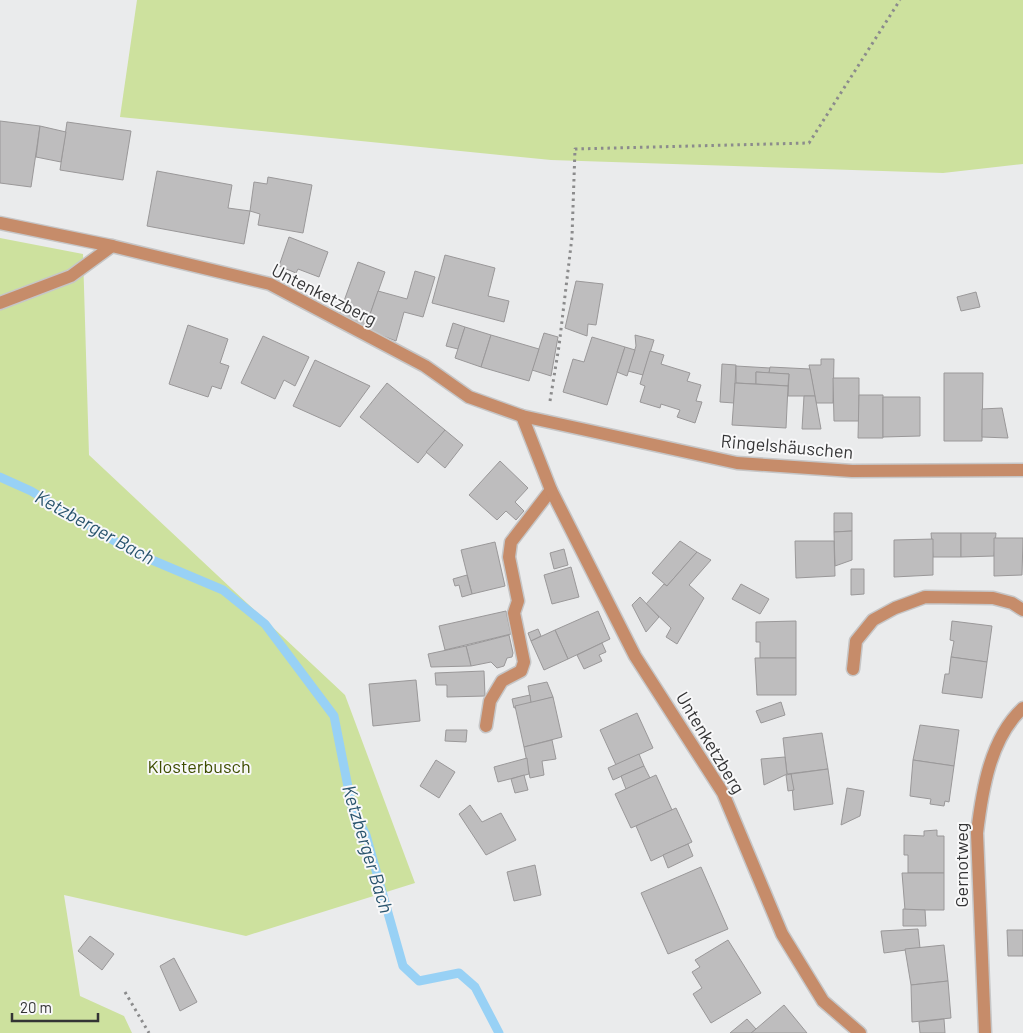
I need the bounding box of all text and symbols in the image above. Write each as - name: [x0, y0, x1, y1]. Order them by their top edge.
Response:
- street label: Untenketzberg: [268, 258, 381, 330]
- street label: Ringelshäuschen: [720, 429, 854, 463]
- water label: Ketzberger Bach: [32, 484, 159, 569]
- street label: Untenketzberg: [672, 688, 750, 797]
- park label: Klosterbusch: [147, 755, 251, 777]
- water label: Ketzberger Bach: [338, 782, 399, 916]
- street label: Gernotweg: [950, 823, 972, 907]
- scale bar: [12, 990, 99, 1022]
- text: 20 m: [20, 998, 52, 1016]

